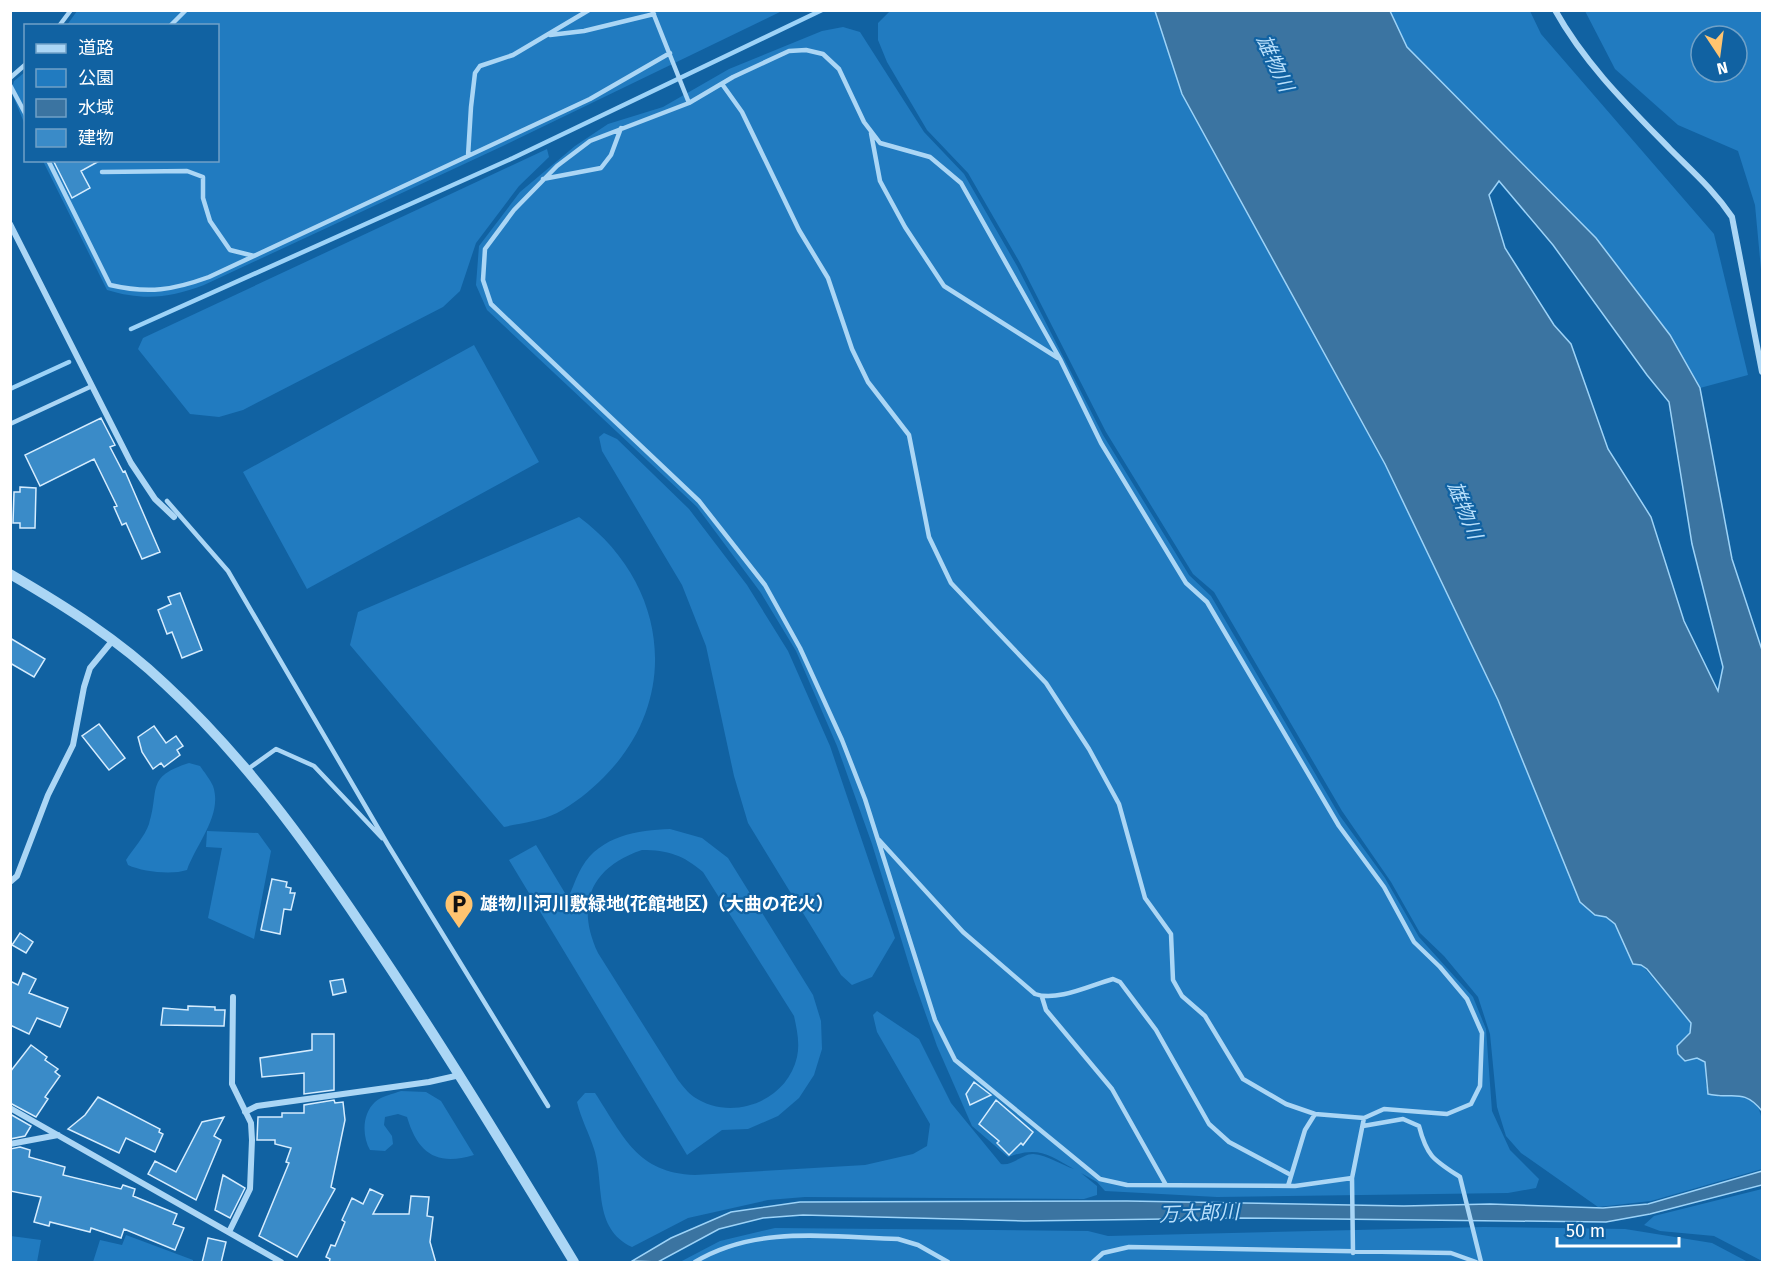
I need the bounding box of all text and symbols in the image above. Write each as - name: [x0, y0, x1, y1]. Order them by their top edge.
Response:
- legend: [24, 24, 219, 162]
- north arrow: [1689, 24, 1749, 84]
- water label: 雄物川: [1251, 31, 1299, 97]
- text: 道路: [78, 37, 114, 59]
- text: N: [1715, 58, 1730, 79]
- text: 公園: [78, 67, 114, 89]
- text: 水域: [78, 97, 114, 119]
- text: 建物: [78, 127, 114, 149]
- water label: 雄物川: [1443, 478, 1488, 544]
- parking icon: 雄物川河川敷緑地(花館地区)（大曲の花火）: [443, 888, 475, 930]
- place label: 雄物川河川敷緑地(花館地区)（大曲の花火）: [480, 893, 834, 915]
- water label: 万太郎川: [1159, 1200, 1241, 1226]
- scale bar: [1557, 1210, 1678, 1248]
- text: 50 m: [1566, 1220, 1605, 1242]

